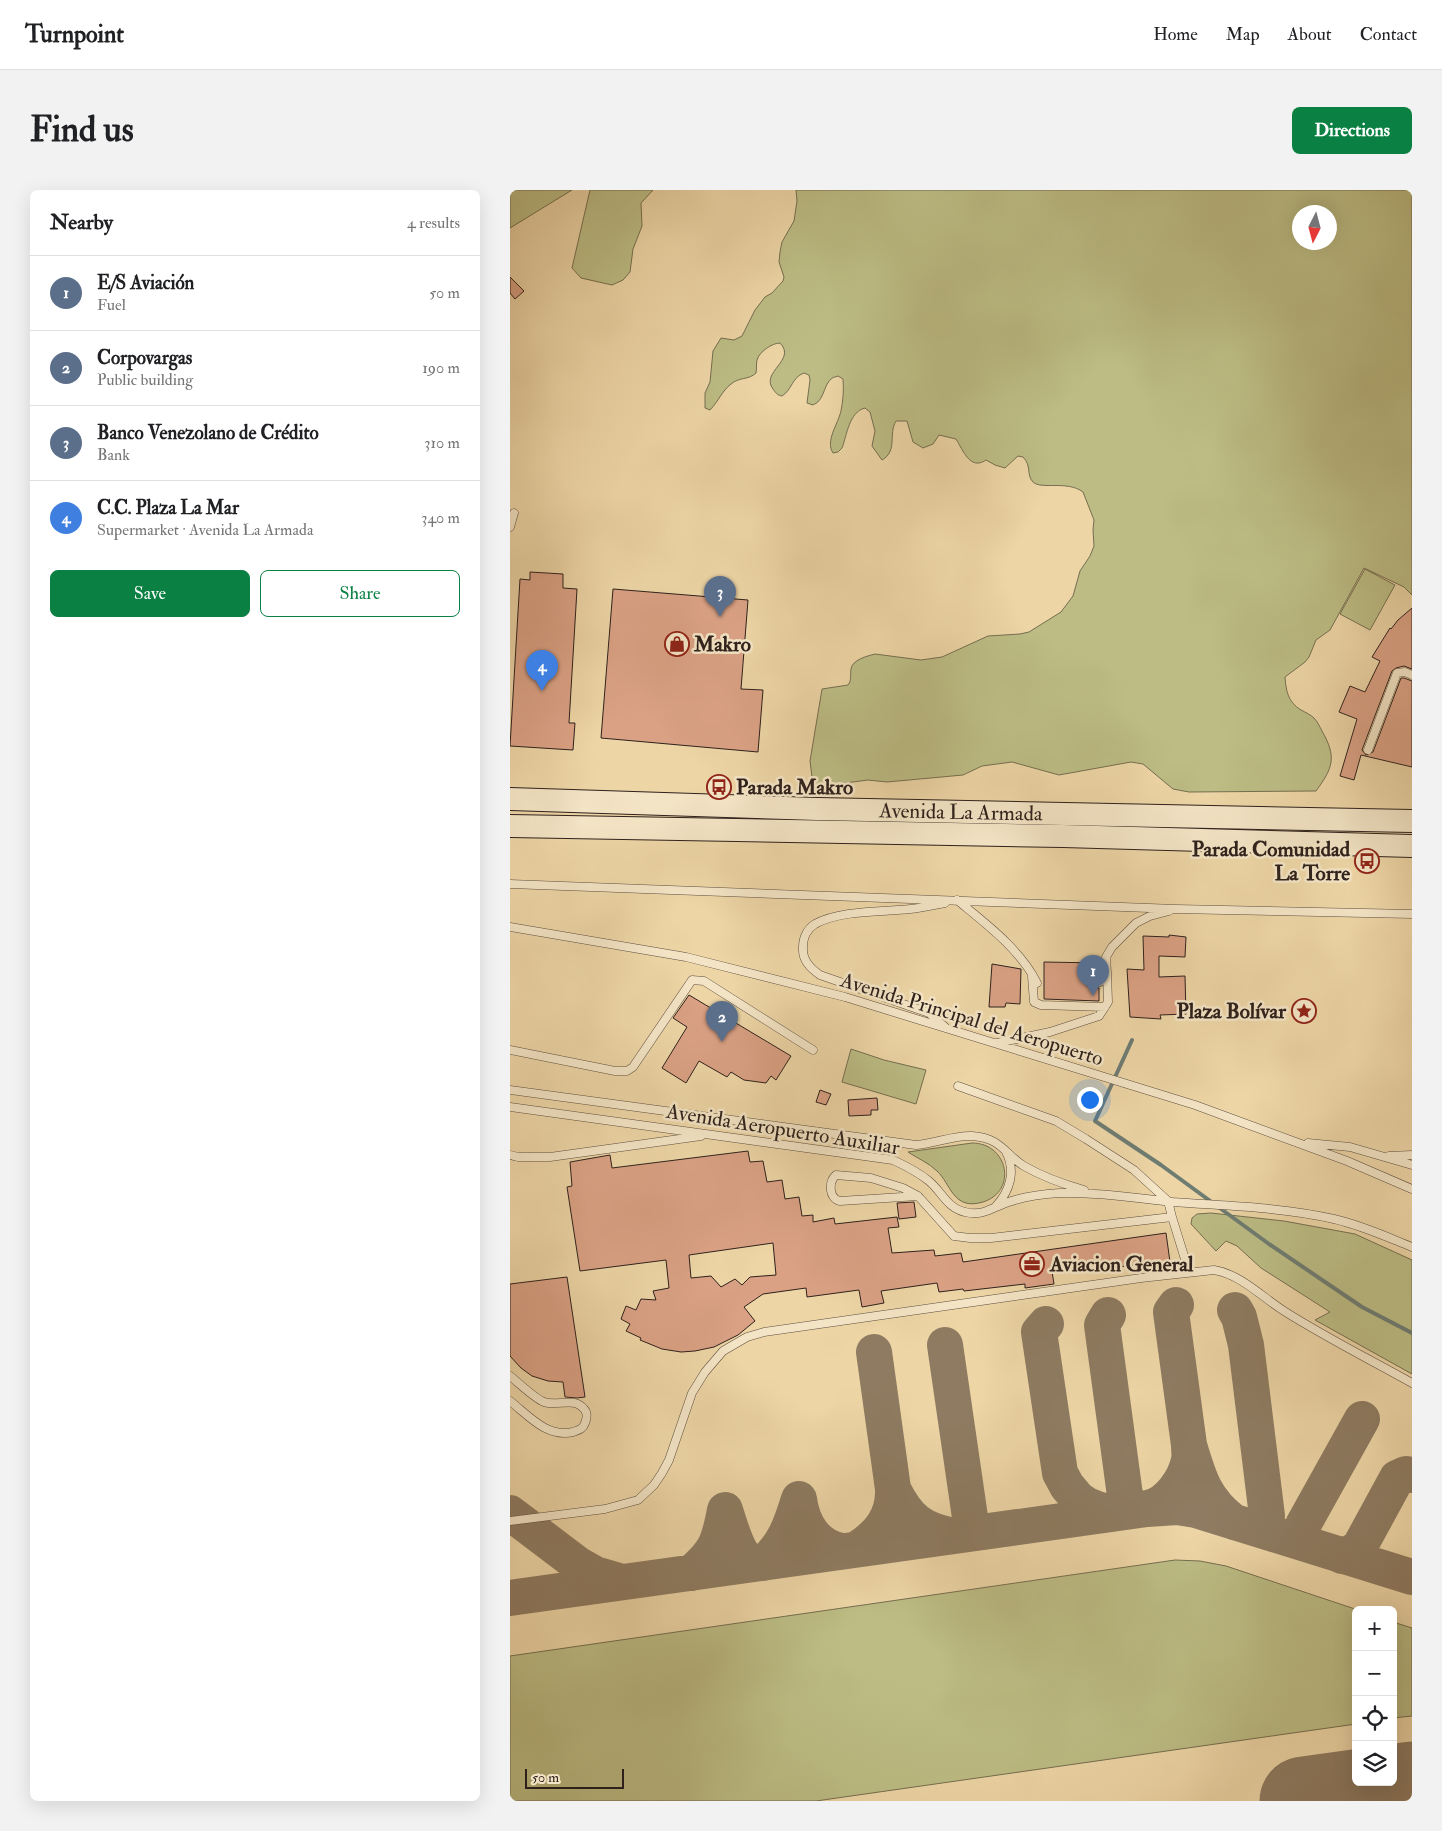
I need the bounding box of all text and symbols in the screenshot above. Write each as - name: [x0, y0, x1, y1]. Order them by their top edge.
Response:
- text: Turnpoint: [25, 19, 124, 50]
- text: Home: [1153, 23, 1198, 46]
- text: Map: [1226, 23, 1260, 46]
- text: About: [1288, 23, 1332, 46]
- text: Contact: [1360, 23, 1417, 46]
- button: Directions: [1292, 107, 1412, 154]
- text: Find us: [30, 108, 134, 152]
- north arrow: [1292, 205, 1337, 250]
- text: Nearby: [50, 209, 113, 236]
- text: 4 results: [407, 213, 460, 233]
- text: E/S Aviación: [97, 271, 194, 295]
- text: 1: [63, 283, 69, 303]
- text: 50 m: [429, 283, 460, 303]
- text: Fuel: [97, 295, 126, 315]
- text: Corpovargas: [97, 346, 192, 370]
- text: 2: [62, 358, 70, 378]
- text: 190 m: [422, 358, 460, 378]
- text: Public building: [97, 370, 193, 390]
- text: Banco Venezolano de Crédito: [97, 421, 319, 445]
- text: 3: [63, 433, 69, 453]
- text: 310 m: [424, 433, 460, 453]
- text: Bank: [97, 445, 130, 465]
- text: C.C. Plaza La Mar: [97, 496, 239, 520]
- text: 4: [62, 508, 70, 528]
- text: 340 m: [421, 508, 460, 528]
- text: Supermarket · Avenida La Armada: [97, 520, 313, 540]
- button: Save: [50, 570, 250, 617]
- button: Share: [260, 570, 460, 617]
- pin: 3: [704, 576, 736, 617]
- shop icon: Makro: [664, 631, 690, 657]
- place label: Makro: [693, 631, 751, 658]
- pin: 4: [526, 650, 558, 691]
- bus stop icon: Parada Makro: [706, 774, 732, 800]
- place label: Parada Makro: [736, 774, 853, 801]
- street label: Avenida La Armada: [878, 797, 1043, 828]
- place label: Parada Comunidad La Torre: [1192, 836, 1351, 887]
- bus stop icon: Parada Comunidad La Torre: [1354, 848, 1380, 874]
- pin: 1: [1077, 955, 1109, 996]
- street label: Avenida Principal del Aeropuerto: [836, 966, 1106, 1072]
- place label: Plaza Bolívar: [1176, 998, 1287, 1025]
- place icon: Plaza Bolívar: [1291, 998, 1317, 1024]
- pin: 2: [706, 1001, 738, 1042]
- your location: [1077, 1087, 1103, 1113]
- street label: Avenida Aeropuerto Auxiliar: [663, 1098, 902, 1161]
- office icon: Aviacion General: [1019, 1251, 1045, 1277]
- place label: Aviacion General: [1049, 1251, 1194, 1278]
- map controls: [1352, 1606, 1397, 1786]
- button: +: [1352, 1606, 1397, 1651]
- button: −: [1352, 1651, 1397, 1696]
- button: locate: [1352, 1696, 1397, 1741]
- button: layers: [1352, 1741, 1397, 1786]
- scale bar: [525, 1766, 624, 1789]
- text: 50 m: [532, 1769, 559, 1786]

